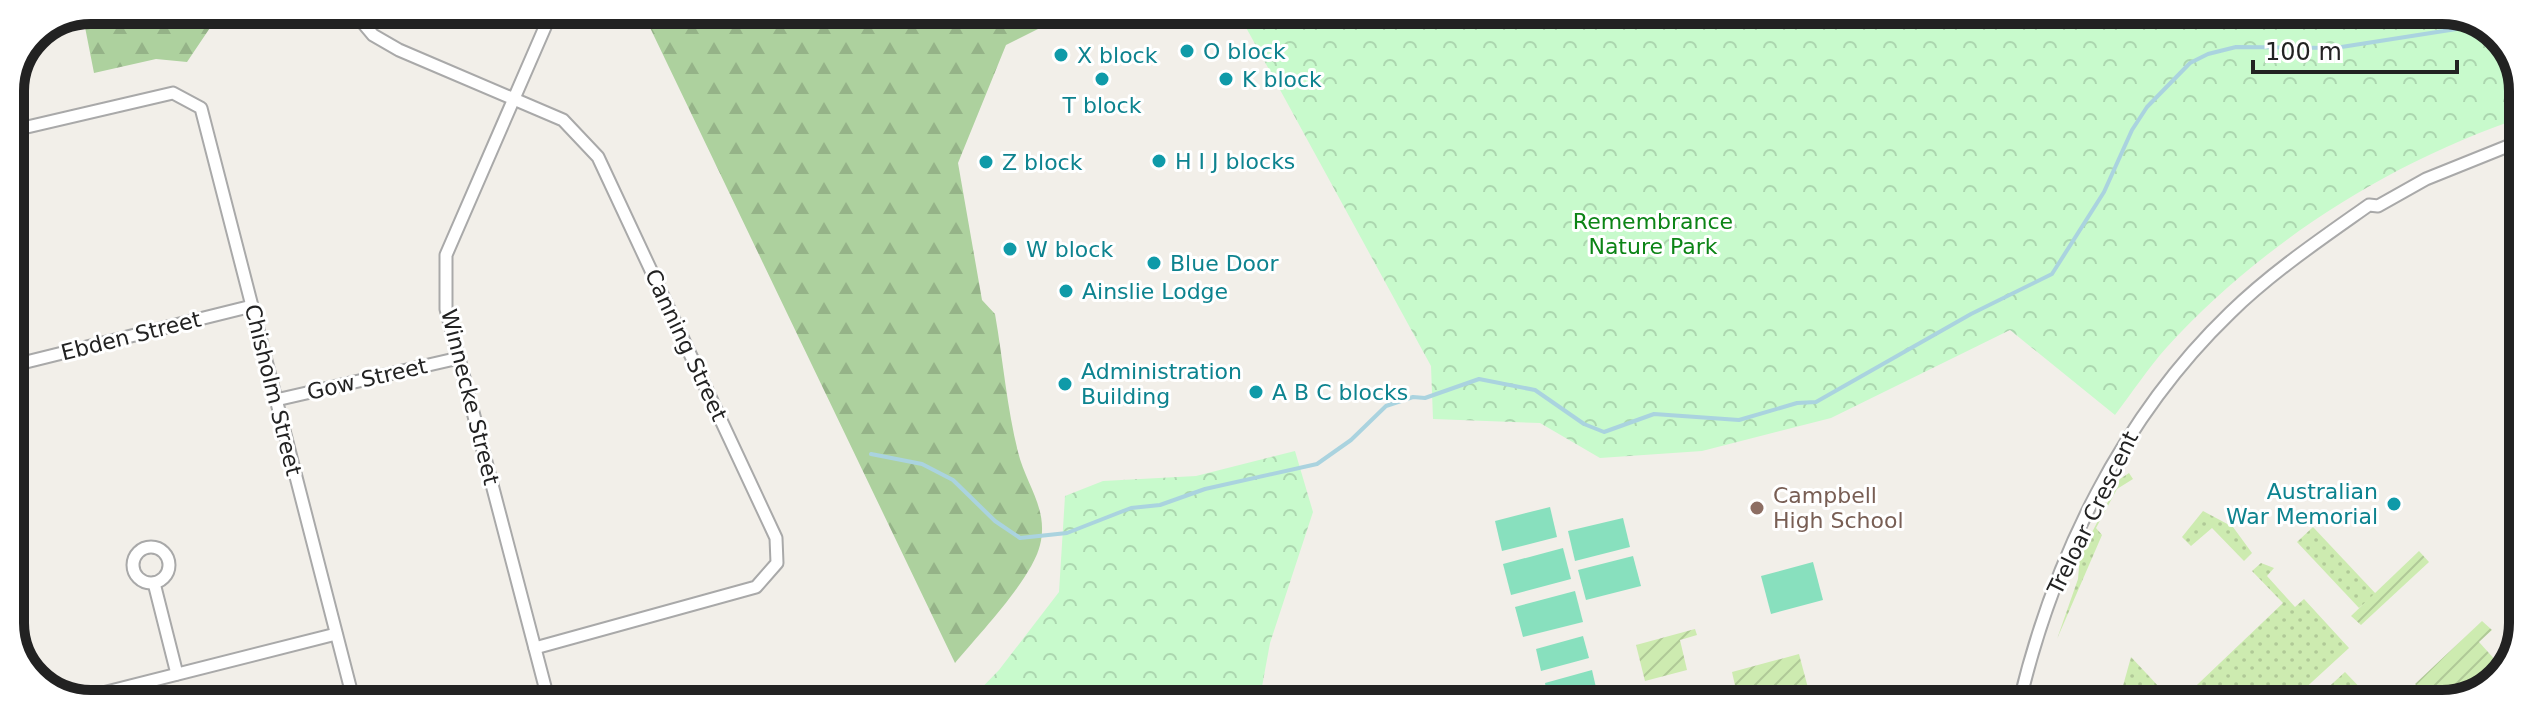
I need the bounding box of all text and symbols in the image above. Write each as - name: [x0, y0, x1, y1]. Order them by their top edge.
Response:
- scale bar: [2253, 24, 2457, 74]
- text: 100 m: [2265, 38, 2342, 66]
- place label: O block: [1203, 39, 1286, 64]
- marker: O block: [1178, 42, 1196, 60]
- place label: X block: [1077, 43, 1158, 68]
- marker: X block: [1052, 46, 1070, 64]
- place label: K block: [1242, 67, 1322, 92]
- marker: T block: [1093, 70, 1111, 88]
- marker: K block: [1217, 70, 1235, 88]
- place label: T block: [1062, 93, 1142, 118]
- place label: H I J blocks: [1175, 149, 1295, 174]
- place label: Z block: [1002, 150, 1083, 175]
- marker: H I J blocks: [1150, 152, 1168, 170]
- marker: Z block: [977, 153, 995, 171]
- park label: Remembrance Nature Park: [1573, 209, 1733, 259]
- place label: W block: [1026, 237, 1113, 262]
- marker: W block: [1001, 240, 1019, 258]
- place label: Blue Door: [1170, 251, 1280, 276]
- marker: Blue Door: [1145, 254, 1163, 272]
- street label: Canning Street: [640, 265, 732, 425]
- place label: Ainslie Lodge: [1082, 279, 1228, 304]
- marker: Ainslie Lodge: [1057, 282, 1075, 300]
- street label: Chisholm Street: [240, 302, 306, 479]
- street label: Ebden Street: [59, 306, 204, 365]
- street label: Winnecke Street: [436, 307, 504, 488]
- street label: Gow Street: [305, 353, 430, 405]
- place label: Administration Building: [1081, 359, 1242, 409]
- marker: Administration Building: [1056, 375, 1074, 393]
- place label: A B C blocks: [1272, 380, 1408, 405]
- marker: A B C blocks: [1247, 383, 1265, 401]
- street label: Treloar Crescent: [2042, 427, 2144, 600]
- place label: Australian War Memorial: [2226, 479, 2378, 529]
- place label: Campbell High School: [1773, 483, 1904, 533]
- marker: Australian War Memorial: [2385, 495, 2403, 513]
- marker: Campbell High School: [1748, 499, 1766, 517]

